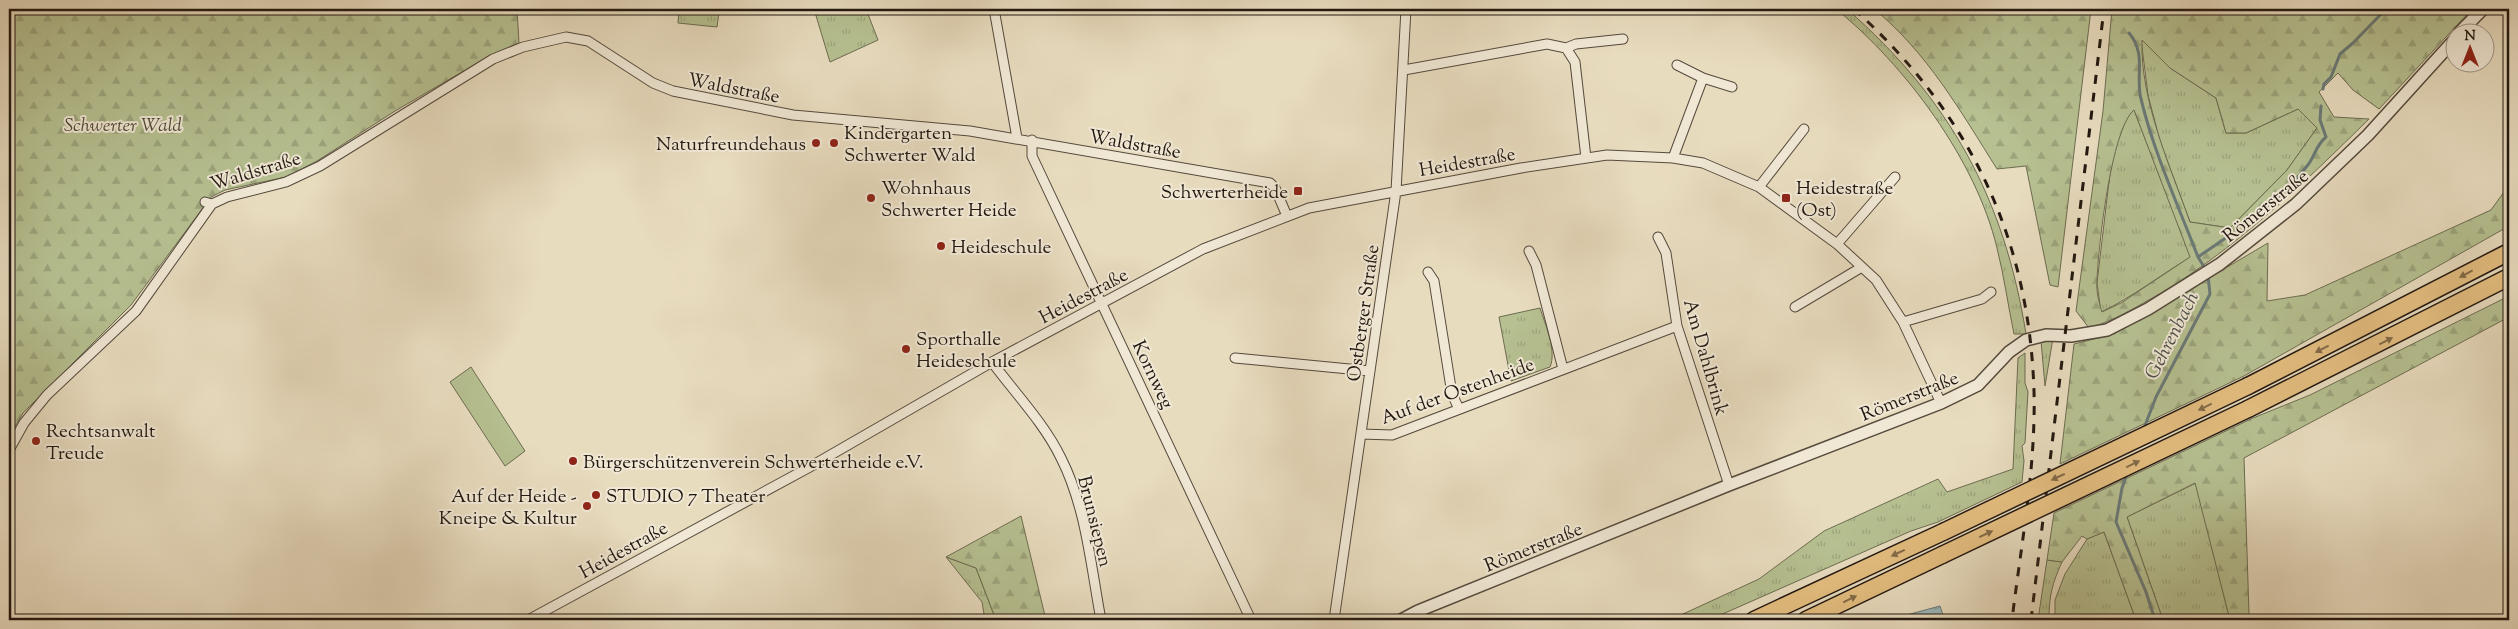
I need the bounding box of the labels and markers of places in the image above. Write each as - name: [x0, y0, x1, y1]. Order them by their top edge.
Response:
- place label: Kindergarten Schwerter Wald: [844, 121, 976, 170]
- place label: Naturfreundehaus: [656, 132, 806, 159]
- marker: Naturfreundehaus: [810, 137, 822, 149]
- marker: Kindergarten Schwerter Wald: [828, 137, 840, 149]
- place label: Wohnhaus Schwerter Heide: [881, 176, 1017, 225]
- place label: Heidestraße (Ost): [1796, 176, 1893, 225]
- place label: Schwerterheide: [1161, 180, 1288, 207]
- marker: Schwerterheide: [1292, 185, 1304, 197]
- marker: Wohnhaus Schwerter Heide: [865, 192, 877, 204]
- marker: Heidestraße (Ost): [1780, 192, 1792, 204]
- place label: Heideschule: [951, 235, 1052, 262]
- marker: Heideschule: [935, 240, 947, 252]
- place label: Sporthalle Heideschule: [916, 327, 1017, 376]
- marker: Sporthalle Heideschule: [900, 343, 912, 355]
- place label: Rechtsanwalt Treude: [46, 419, 156, 468]
- marker: Rechtsanwalt Treude: [30, 435, 42, 447]
- place label: Bürgerschützenverein Schwerterheide e.V.: [583, 450, 924, 477]
- marker: Bürgerschützenverein Schwerterheide e.V.: [567, 455, 579, 467]
- place label: Auf der Heide - Kneipe & Kultur: [439, 484, 577, 533]
- place label: STUDIO 7 Theater: [606, 484, 766, 511]
- marker: STUDIO 7 Theater: [590, 489, 602, 501]
- marker: Auf der Heide - Kneipe & Kultur: [581, 500, 593, 512]

